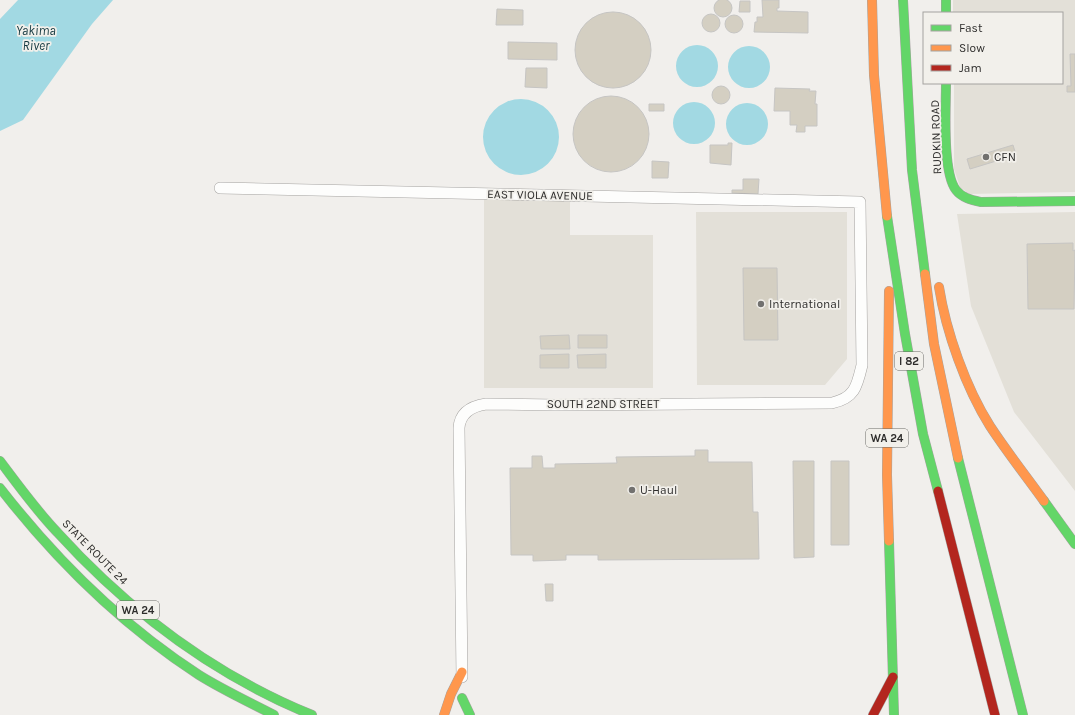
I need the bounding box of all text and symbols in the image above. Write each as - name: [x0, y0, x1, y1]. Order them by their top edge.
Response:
- legend: [923, 12, 1063, 84]
- text: Fast: [959, 21, 983, 35]
- water label: Yakima River: [16, 23, 56, 53]
- text: Slow: [959, 41, 985, 55]
- text: Jam: [959, 61, 982, 75]
- street label: RUDKIN ROAD: [928, 99, 944, 175]
- place label: CFN: [994, 150, 1016, 164]
- marker: CFN: [981, 152, 991, 162]
- street label: EAST VIOLA AVENUE: [487, 187, 593, 203]
- place label: International: [769, 297, 840, 311]
- marker: International: [756, 299, 766, 309]
- road number: I 82: [895, 352, 923, 370]
- street label: SOUTH 22ND STREET: [547, 397, 659, 411]
- road number: WA 24: [866, 429, 908, 447]
- place label: U-Haul: [640, 483, 677, 497]
- marker: U-Haul: [627, 485, 637, 495]
- street label: STATE ROUTE 24: [59, 516, 131, 588]
- road number: WA 24: [117, 601, 159, 619]

